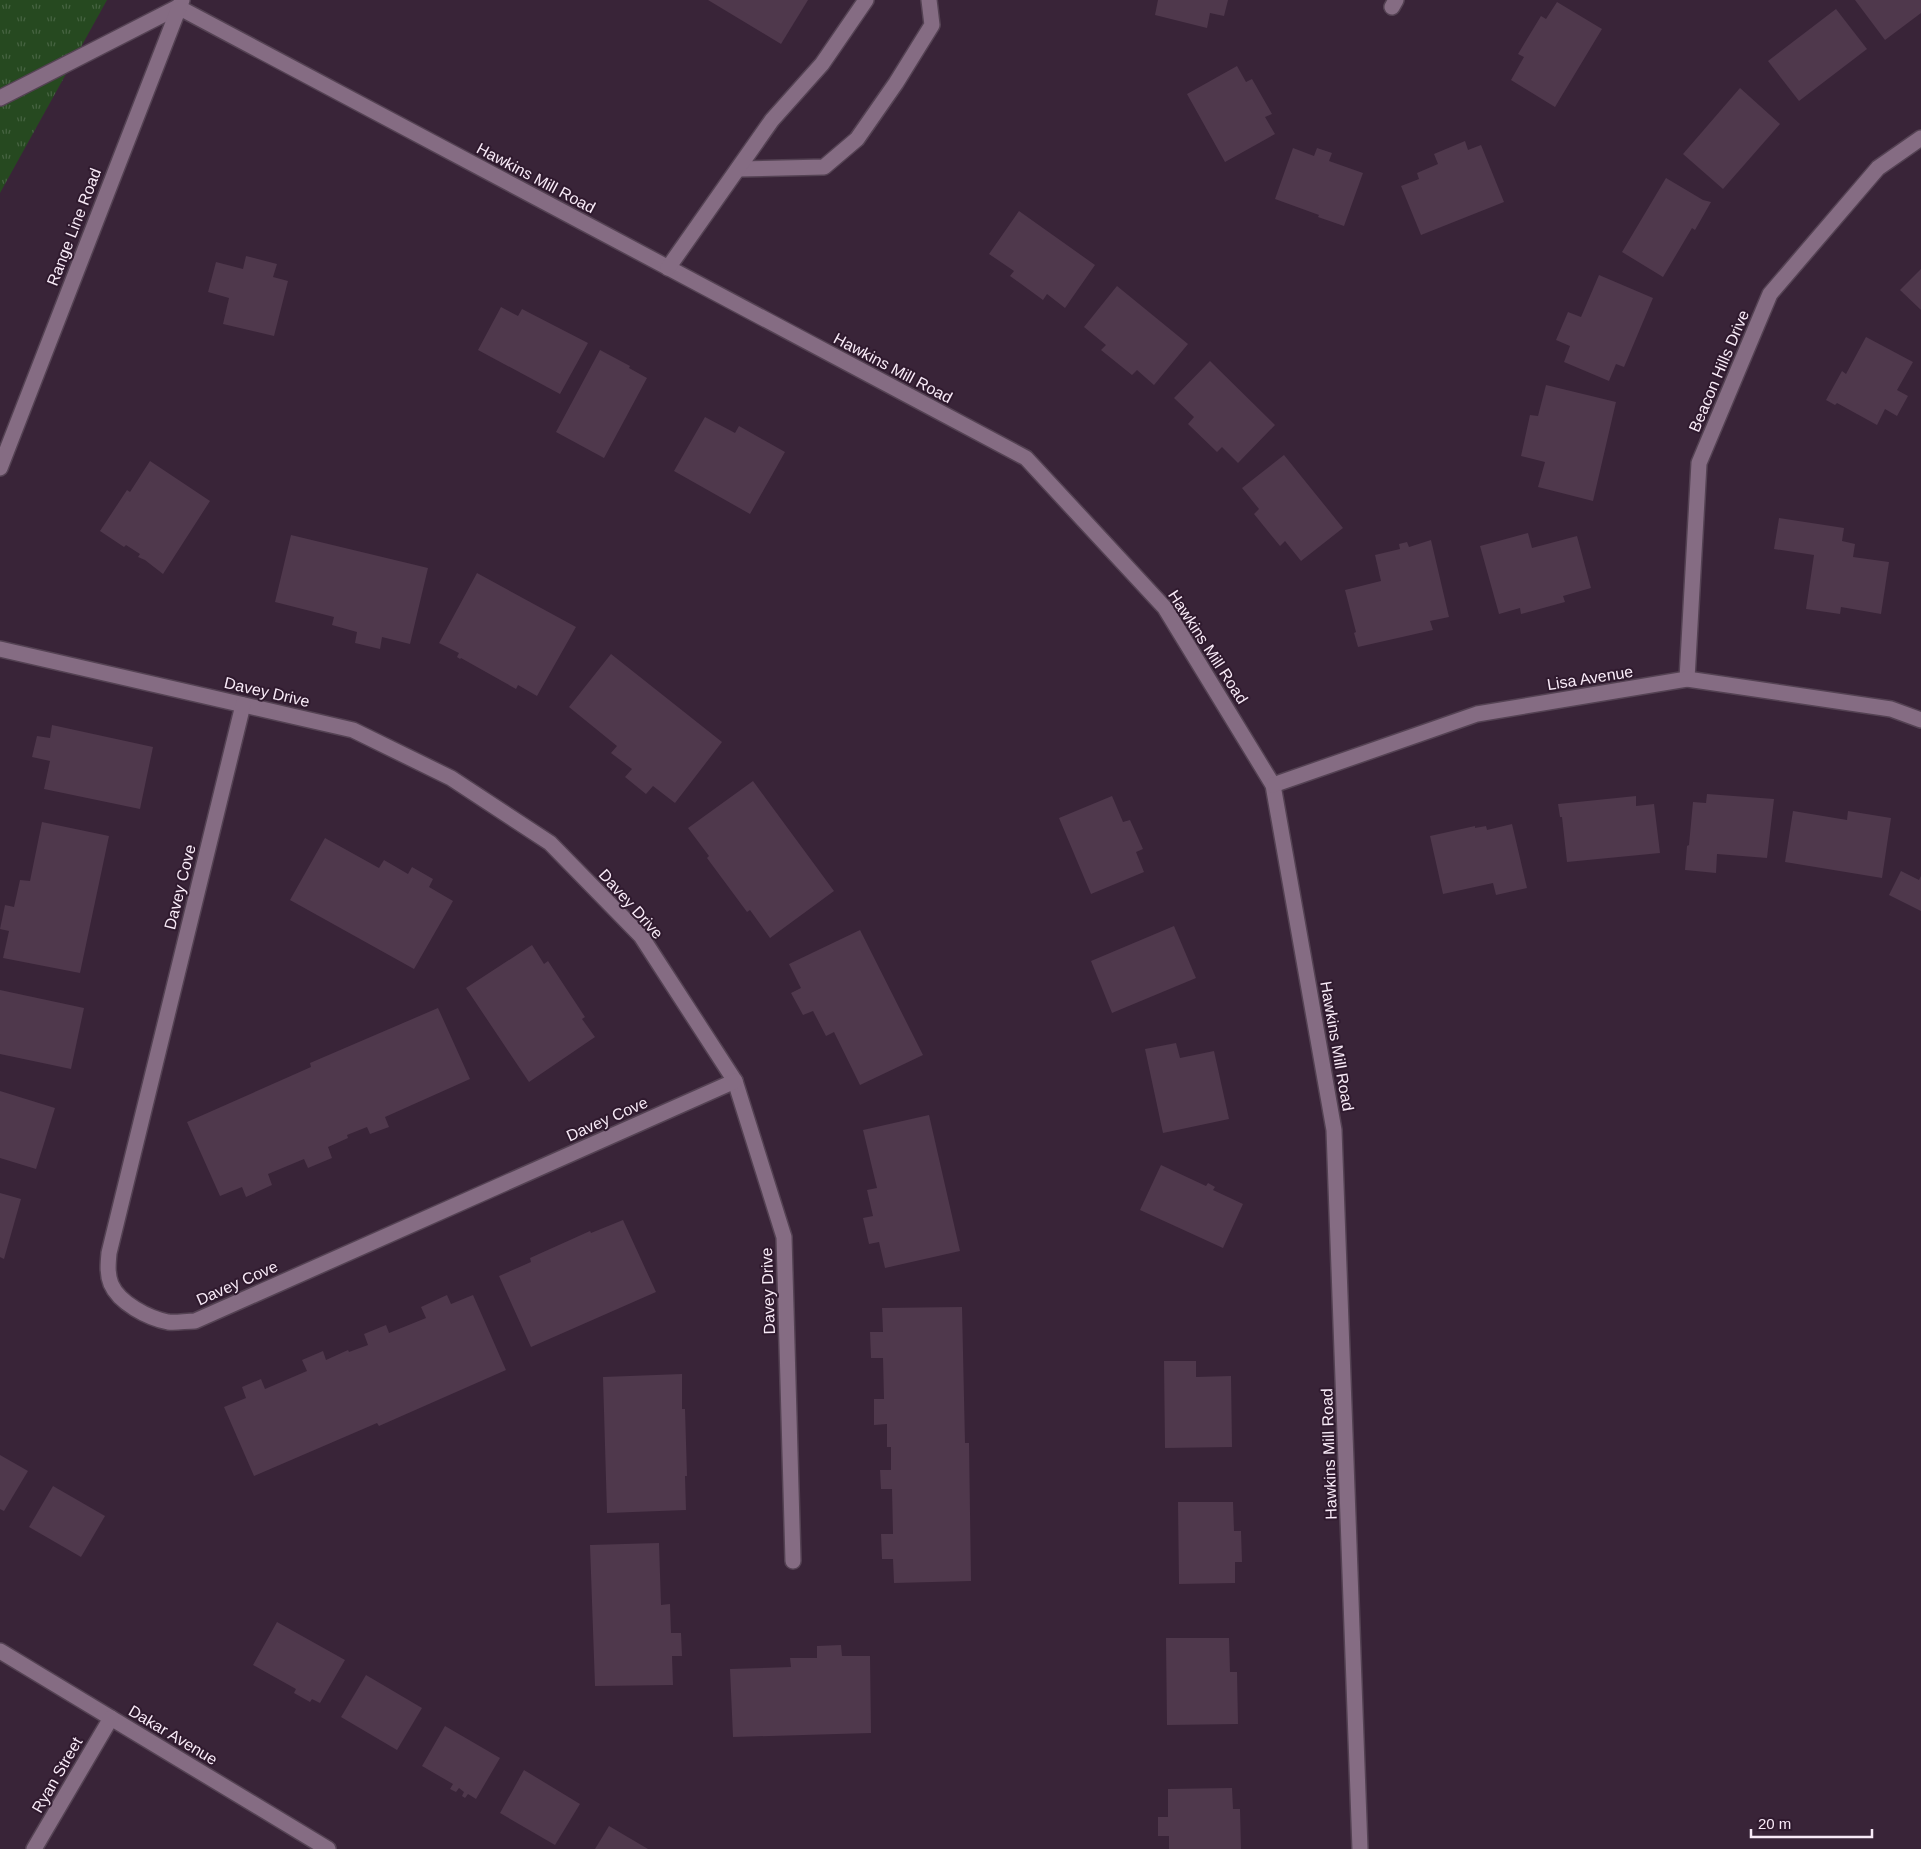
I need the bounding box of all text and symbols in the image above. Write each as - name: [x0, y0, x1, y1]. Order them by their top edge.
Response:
- street label: Hawkins Mill Road: [474, 140, 598, 216]
- street label: Range Line Road: [44, 166, 104, 288]
- street label: Beacon Hills Drive: [1686, 307, 1752, 434]
- street label: Hawkins Mill Road: [831, 330, 955, 406]
- street label: Hawkins Mill Road: [1165, 587, 1251, 707]
- street label: Lisa Avenue: [1546, 663, 1634, 693]
- street label: Davey Drive: [223, 674, 311, 710]
- street label: Davey Cove: [161, 843, 199, 931]
- street label: Davey Drive: [596, 866, 667, 942]
- street label: Hawkins Mill Road: [1317, 980, 1357, 1112]
- street label: Davey Cove: [564, 1093, 650, 1144]
- street label: Davey Drive: [758, 1247, 778, 1335]
- street label: Davey Cove: [194, 1257, 280, 1308]
- street label: Hawkins Mill Road: [1318, 1388, 1340, 1520]
- street label: Dakar Avenue: [126, 1702, 220, 1768]
- street label: Ryan Street: [29, 1734, 86, 1816]
- scale bar: [1751, 1806, 1872, 1838]
- text: 20 m: [1758, 1815, 1791, 1832]

